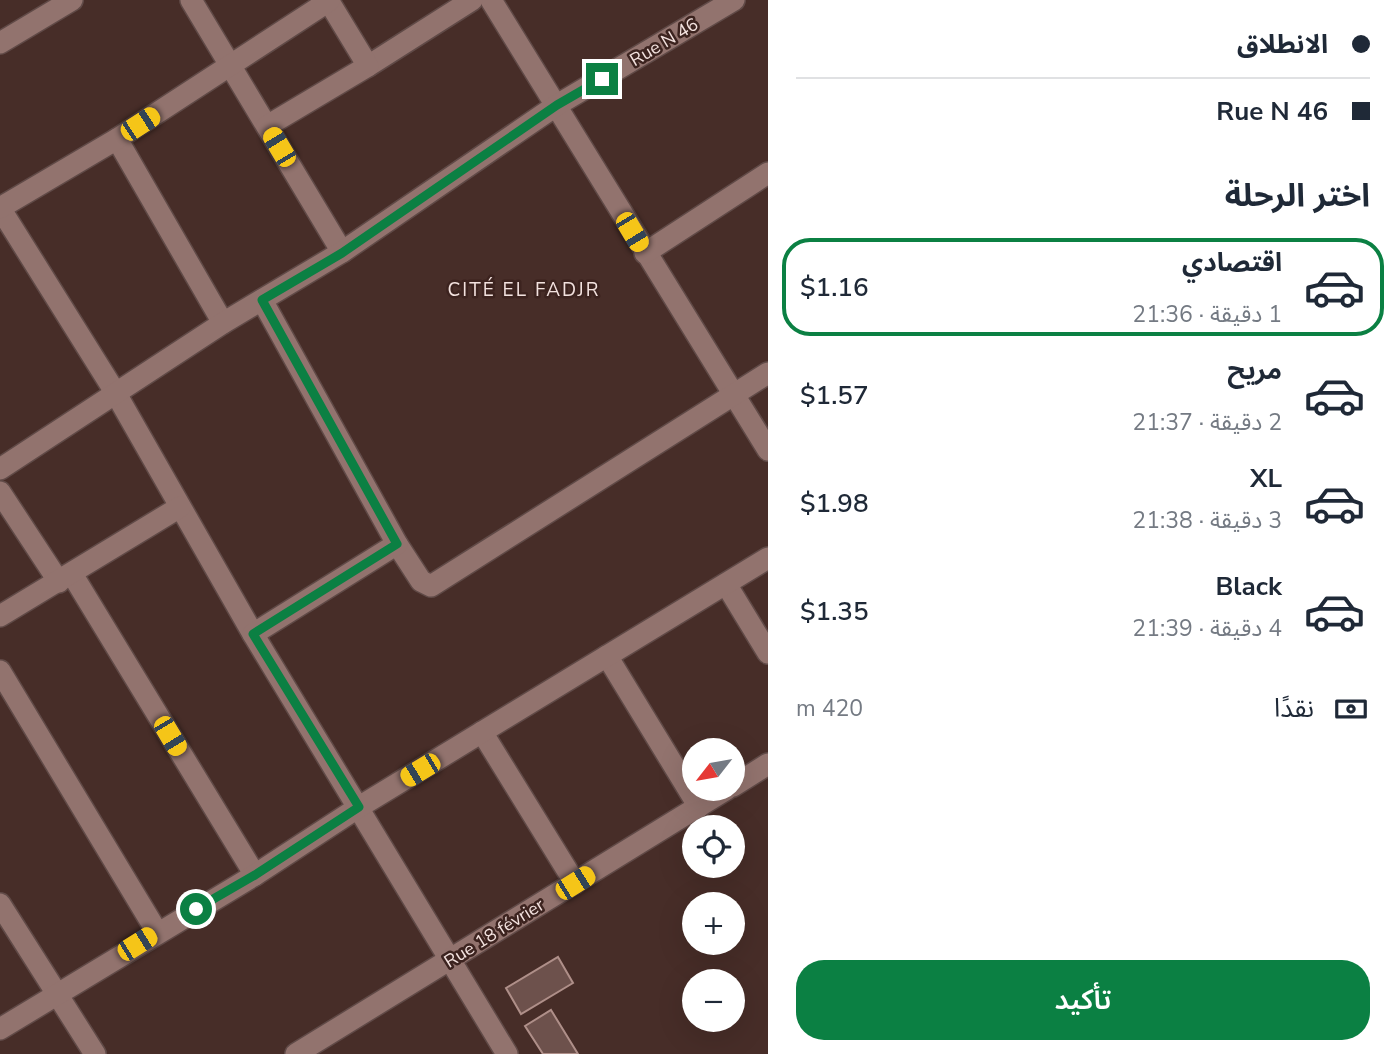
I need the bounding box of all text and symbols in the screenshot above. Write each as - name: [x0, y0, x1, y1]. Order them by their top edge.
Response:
- street label: Rue N 46: [625, 12, 703, 72]
- text: الانطلاق: [1237, 27, 1328, 62]
- route end: [586, 63, 618, 95]
- text: Rue N 46: [1216, 94, 1328, 129]
- car: [117, 104, 164, 144]
- car: [260, 124, 299, 170]
- text: اختر الرحلة: [1225, 174, 1370, 217]
- car: [613, 209, 652, 255]
- text: اقتصادي: [1182, 245, 1282, 280]
- icon: car: [1303, 256, 1366, 319]
- text: $1.16: [800, 270, 869, 305]
- district label: CITÉ EL FADJR: [448, 277, 600, 303]
- text: 1 دقيقة · 21:36: [1132, 299, 1282, 330]
- text: مريح: [1227, 353, 1282, 388]
- icon: car: [1303, 364, 1366, 427]
- text: $1.57: [800, 378, 869, 413]
- text: 2 دقيقة · 21:37: [1132, 407, 1282, 438]
- text: XL: [1250, 461, 1282, 496]
- icon: car: [1303, 472, 1366, 535]
- text: $1.98: [800, 486, 869, 521]
- text: 3 دقيقة · 21:38: [1132, 505, 1282, 536]
- text: Black: [1215, 569, 1282, 604]
- icon: car: [1303, 580, 1366, 643]
- text: $1.35: [800, 594, 869, 629]
- text: 4 دقيقة · 21:39: [1132, 613, 1282, 644]
- icon: cash: [1332, 690, 1370, 728]
- text: نقدًا: [1274, 691, 1314, 726]
- text: 420 m: [796, 693, 863, 724]
- car: [151, 713, 190, 759]
- north arrow: [682, 738, 746, 802]
- map controls: [682, 738, 745, 1032]
- car: [397, 750, 444, 790]
- button: locate: [682, 815, 745, 878]
- car: [552, 863, 599, 903]
- street label: Rue 18 février: [439, 892, 549, 973]
- button: +: [682, 892, 745, 955]
- route start: [180, 893, 212, 925]
- car: [114, 924, 161, 964]
- button: تأكيد: [796, 960, 1370, 1040]
- button: −: [682, 969, 745, 1032]

